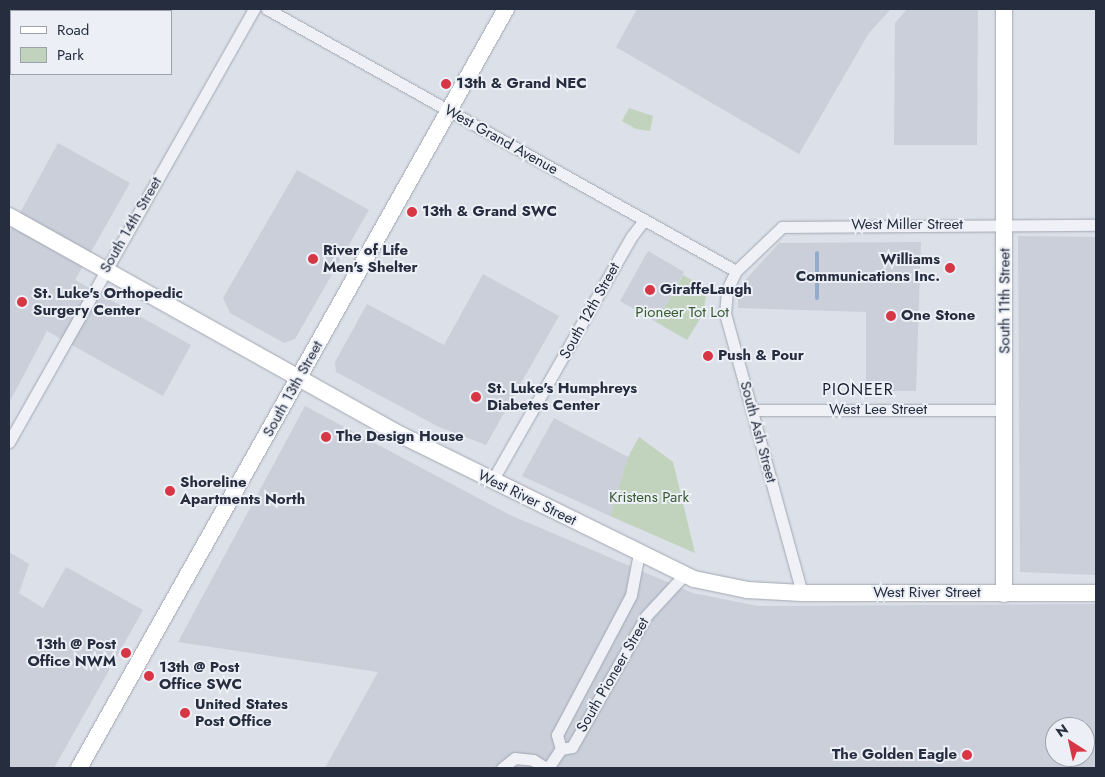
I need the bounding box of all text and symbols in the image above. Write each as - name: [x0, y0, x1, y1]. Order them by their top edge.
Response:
- legend: [10, 10, 172, 75]
- text: Road: [57, 19, 89, 41]
- text: Park: [57, 44, 84, 66]
- place label: 13th & Grand NEC: [456, 75, 587, 93]
- marker: 13th & Grand NEC: [440, 78, 452, 90]
- street label: West Grand Avenue: [441, 101, 561, 179]
- street label: South 14th Street: [96, 174, 166, 276]
- place label: 13th & Grand SWC: [422, 203, 557, 221]
- marker: 13th & Grand SWC: [406, 206, 418, 218]
- street label: West Miller Street: [851, 216, 963, 234]
- place label: River of Life Men's Shelter: [323, 241, 418, 276]
- street label: South 11th Street: [996, 248, 1014, 354]
- place label: Williams Communications Inc.: [796, 250, 940, 285]
- marker: River of Life Men's Shelter: [307, 253, 319, 265]
- street label: South 12th Street: [556, 260, 624, 362]
- marker: Williams Communications Inc.: [944, 262, 956, 274]
- place label: GiraffeLaugh: [660, 281, 752, 299]
- place label: St. Luke's Orthopedic Surgery Center: [33, 284, 183, 319]
- marker: GiraffeLaugh: [644, 284, 656, 296]
- marker: St. Luke's Orthopedic Surgery Center: [15, 295, 29, 309]
- park label: Pioneer Tot Lot: [635, 304, 729, 322]
- place label: One Stone: [901, 307, 975, 325]
- marker: One Stone: [885, 310, 897, 322]
- street label: South 13th Street: [259, 338, 327, 440]
- place label: Push & Pour: [718, 347, 804, 365]
- marker: Push & Pour: [702, 350, 714, 362]
- place label: St. Luke's Humphreys Diabetes Center: [487, 379, 637, 414]
- street label: South Ash Street: [736, 379, 780, 485]
- district label: PIONEER: [821, 380, 895, 400]
- marker: St. Luke's Humphreys Diabetes Center: [469, 390, 483, 404]
- street label: West Lee Street: [829, 401, 927, 419]
- place label: The Design House: [336, 428, 464, 446]
- marker: The Design House: [320, 431, 332, 443]
- street label: West River Street: [475, 466, 579, 530]
- place label: Shoreline Apartments North: [180, 473, 305, 508]
- marker: Shoreline Apartments North: [164, 485, 176, 497]
- park label: Kristens Park: [609, 489, 689, 507]
- street label: West River Street: [873, 584, 981, 602]
- street label: South Pioneer Street: [573, 614, 653, 736]
- place label: 13th @ Post Office NWM: [27, 635, 116, 670]
- marker: 13th @ Post Office NWM: [120, 647, 132, 659]
- place label: 13th @ Post Office SWC: [159, 658, 242, 693]
- marker: 13th @ Post Office SWC: [143, 670, 155, 682]
- place label: United States Post Office: [195, 695, 288, 730]
- marker: United States Post Office: [179, 707, 191, 719]
- north arrow: [1045, 717, 1095, 767]
- text: N: [1052, 719, 1072, 742]
- place label: The Golden Eagle: [832, 746, 957, 764]
- marker: The Golden Eagle: [961, 749, 973, 761]

